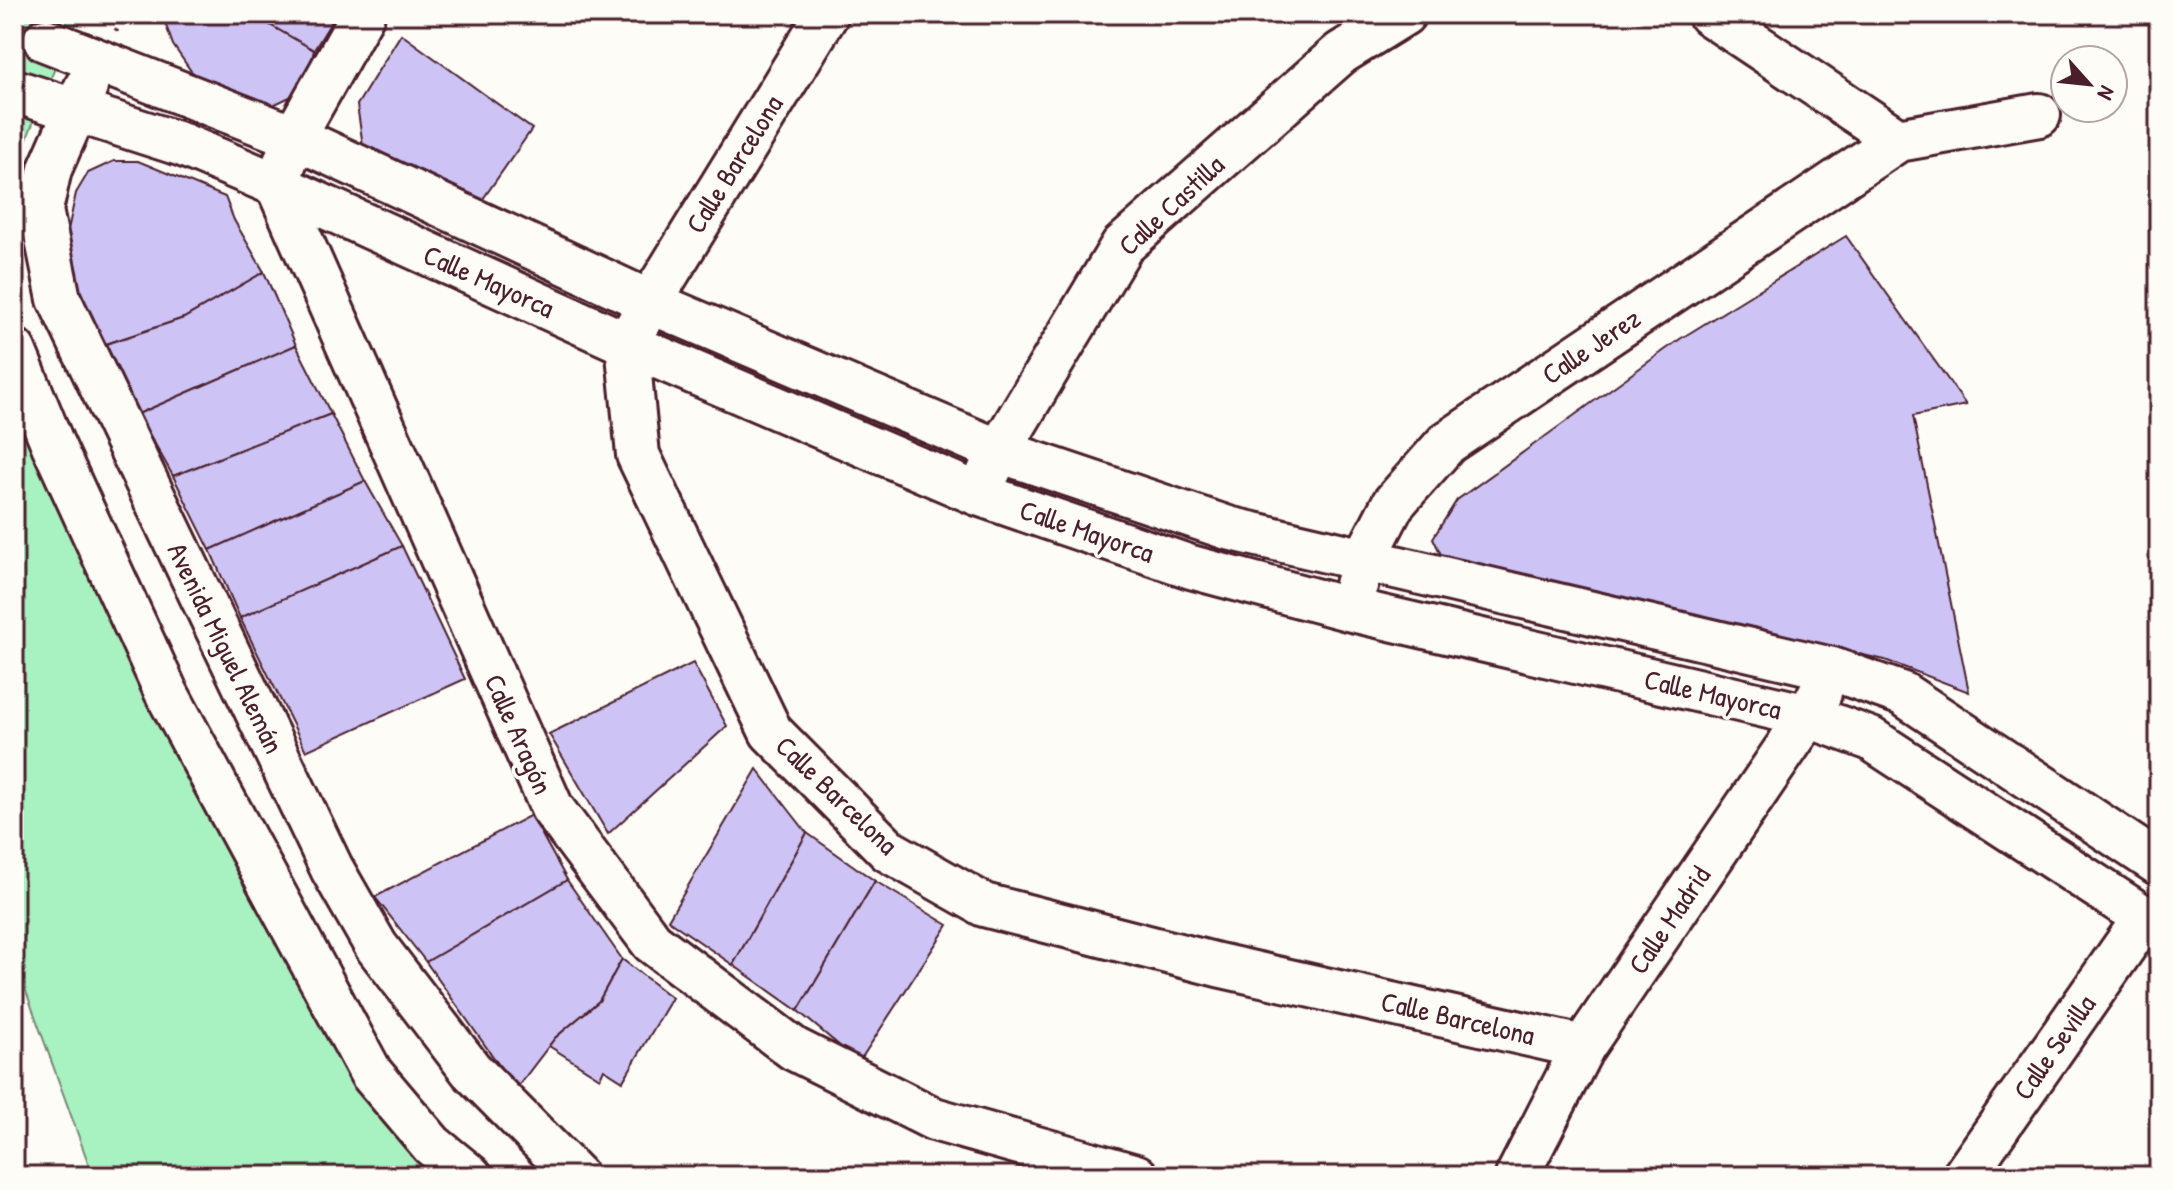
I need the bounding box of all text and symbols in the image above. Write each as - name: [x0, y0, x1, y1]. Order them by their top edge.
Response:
- north arrow: [2049, 44, 2129, 124]
- text: N: [2091, 81, 2123, 105]
- street label: Calle Barcelona: [676, 88, 792, 240]
- street label: Calle Castilla: [1110, 146, 1232, 264]
- street label: Calle Mayorca: [418, 235, 560, 327]
- street label: Calle Jerez: [1534, 299, 1648, 393]
- street label: Calle Mayorca: [1015, 490, 1159, 572]
- street label: Avenida Miguel Alemán: [159, 536, 293, 760]
- street label: Calle Mayorca: [1641, 660, 1785, 728]
- street label: Calle Aragón: [476, 668, 562, 800]
- street label: Calle Barcelona: [768, 727, 906, 863]
- street label: Calle Madrid: [1619, 859, 1719, 981]
- street label: Calle Barcelona: [1378, 982, 1538, 1054]
- street label: Calle Sevilla: [2004, 987, 2104, 1107]

